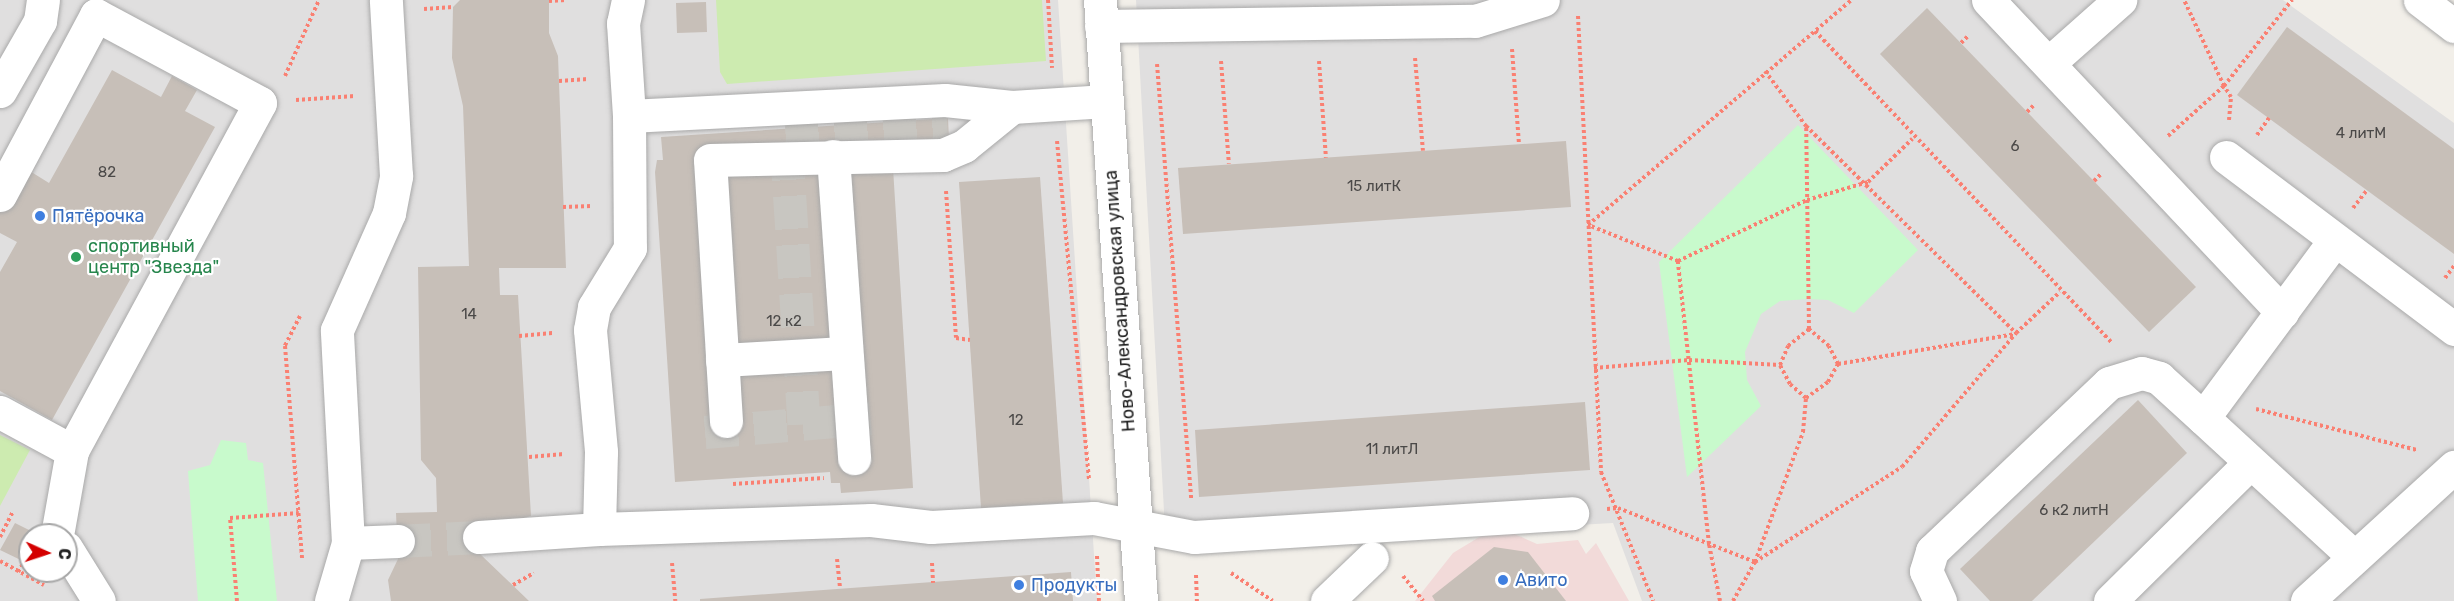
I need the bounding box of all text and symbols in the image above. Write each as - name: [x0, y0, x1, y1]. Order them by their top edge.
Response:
- house number: 4 литМ: [2336, 125, 2386, 143]
- house number: 6: [2010, 138, 2020, 156]
- house number: 82: [98, 164, 116, 182]
- street label: Ново-Александровская улица: [1100, 169, 1140, 433]
- house number: 15 литК: [1347, 178, 1401, 196]
- place label: Пятёрочка: [52, 205, 145, 227]
- marker: Пятёрочка: [33, 209, 47, 223]
- place label: спортивный центр "Звезда": [88, 236, 219, 278]
- marker: спортивный центр "Звезда": [69, 250, 83, 264]
- house number: 14: [461, 306, 477, 324]
- house number: 12 к2: [766, 313, 802, 331]
- house number: 12: [1008, 412, 1024, 430]
- house number: 11 литЛ: [1366, 441, 1418, 459]
- house number: 6 к2 литН: [2039, 502, 2109, 520]
- north arrow: [18, 523, 78, 583]
- text: С: [55, 548, 74, 560]
- place label: Авито: [1515, 569, 1568, 591]
- marker: Авито: [1496, 573, 1510, 587]
- place label: Продукты: [1031, 574, 1117, 596]
- marker: Продукты: [1012, 578, 1026, 592]

